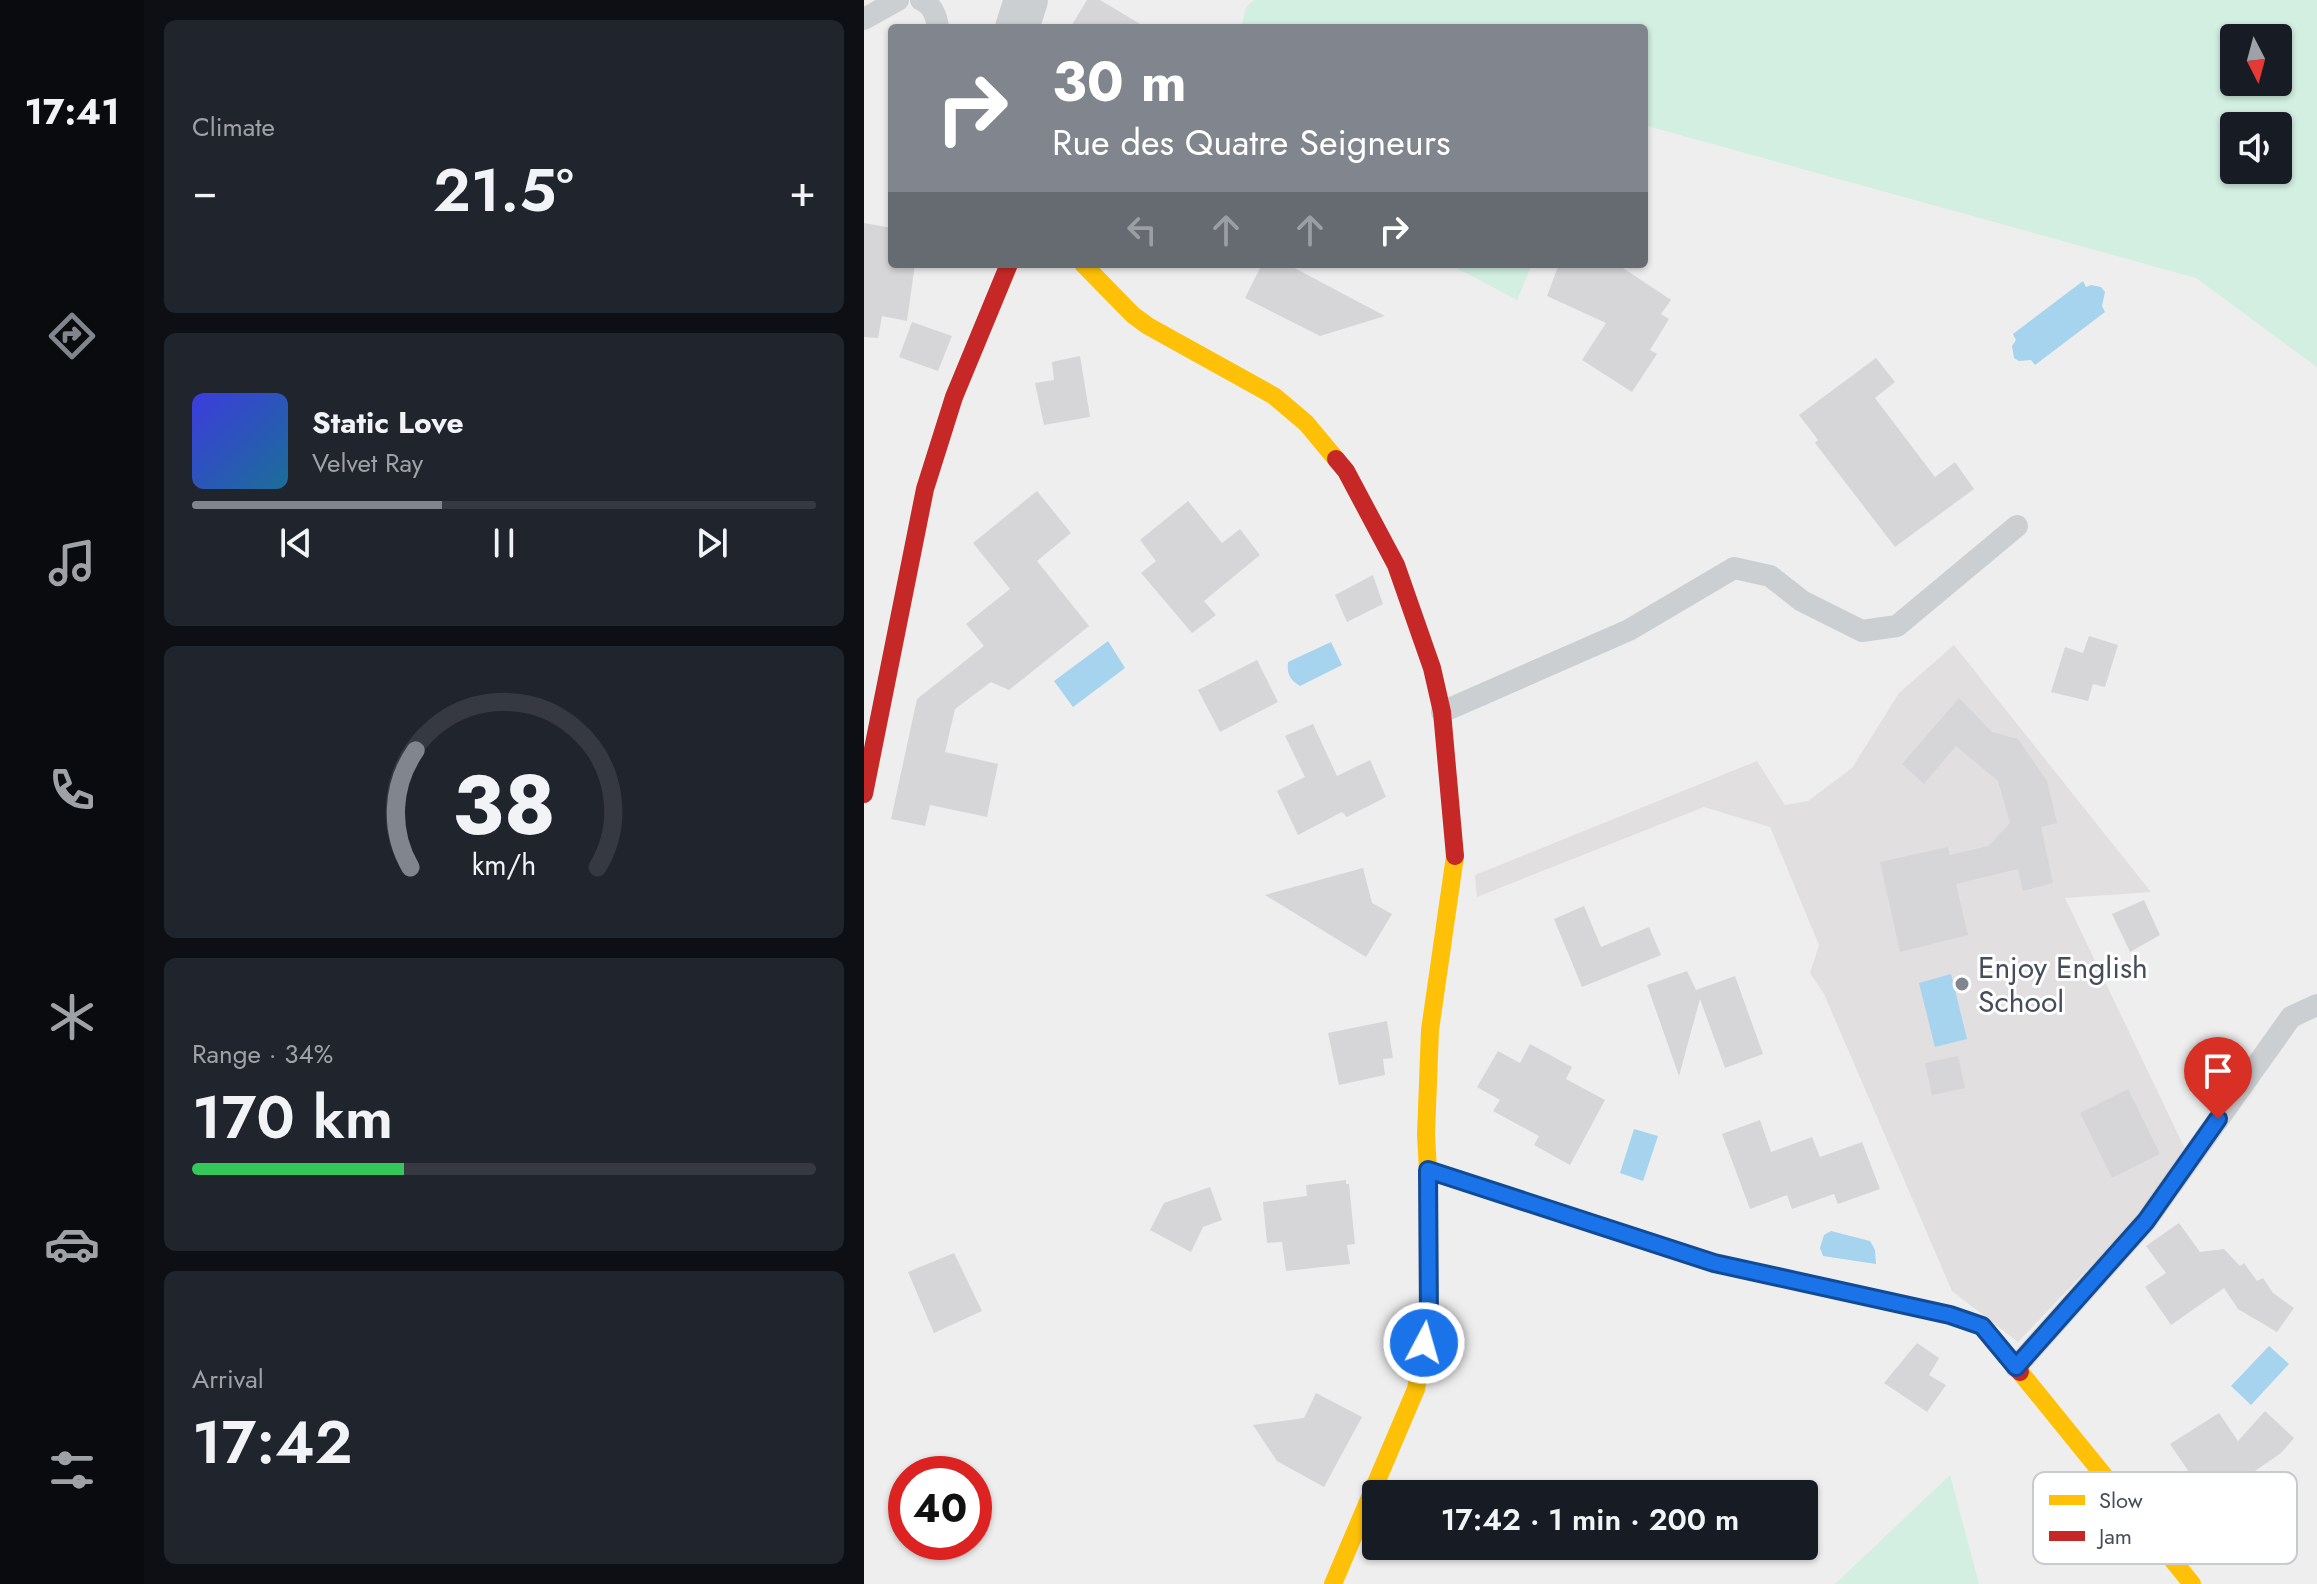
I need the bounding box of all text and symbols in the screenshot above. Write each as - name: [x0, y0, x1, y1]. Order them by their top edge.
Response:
- north arrow: [2220, 24, 2292, 96]
- map controls: [2220, 24, 2292, 184]
- text: 30 m: [1052, 41, 1187, 122]
- icon: right: [920, 56, 1024, 160]
- text: 17:41: [24, 85, 120, 137]
- text: Climate: [192, 108, 275, 146]
- button: sound: [2220, 112, 2292, 184]
- text: Rue des Quatre Seigneurs: [1052, 116, 1451, 168]
- text: 21.5°: [433, 147, 574, 234]
- text: −: [192, 159, 218, 223]
- text: +: [789, 159, 816, 223]
- icon: left: [1120, 208, 1164, 252]
- icon: ahead: [1204, 208, 1248, 252]
- icon: ahead: [1288, 208, 1332, 252]
- icon: right: [1372, 208, 1416, 252]
- icon: directions: [44, 308, 100, 364]
- text: Static Love: [312, 401, 464, 444]
- text: Velvet Ray: [312, 444, 423, 482]
- icon: previous: [274, 521, 318, 565]
- icon: pause: [482, 521, 526, 565]
- icon: next: [690, 521, 734, 565]
- icon: music: [44, 535, 100, 591]
- text: 38: [452, 745, 556, 865]
- icon: phone: [44, 762, 100, 818]
- text: km/h: [472, 844, 536, 886]
- place label: Enjoy English School: [1978, 946, 2148, 1023]
- marker: Enjoy English School: [1953, 975, 1971, 993]
- icon: climate: [44, 989, 100, 1045]
- text: Range · 34%: [192, 1035, 333, 1073]
- pin: [2184, 1037, 2252, 1119]
- icon: arrive: [2196, 1049, 2240, 1093]
- text: 170 km: [192, 1074, 393, 1161]
- icon: car: [44, 1216, 100, 1272]
- position arrow: [1382, 1301, 1466, 1385]
- text: Arrival: [192, 1360, 264, 1398]
- text: 17:42: [192, 1399, 353, 1486]
- icon: filters: [44, 1442, 100, 1498]
- speed limit sign: 40: [888, 1456, 992, 1560]
- legend: [2033, 1472, 2297, 1564]
- text: Slow: [2099, 1484, 2143, 1516]
- text: 17:42 · 1 min · 200 m: [1441, 1498, 1739, 1541]
- text: Jam: [2096, 1520, 2132, 1552]

